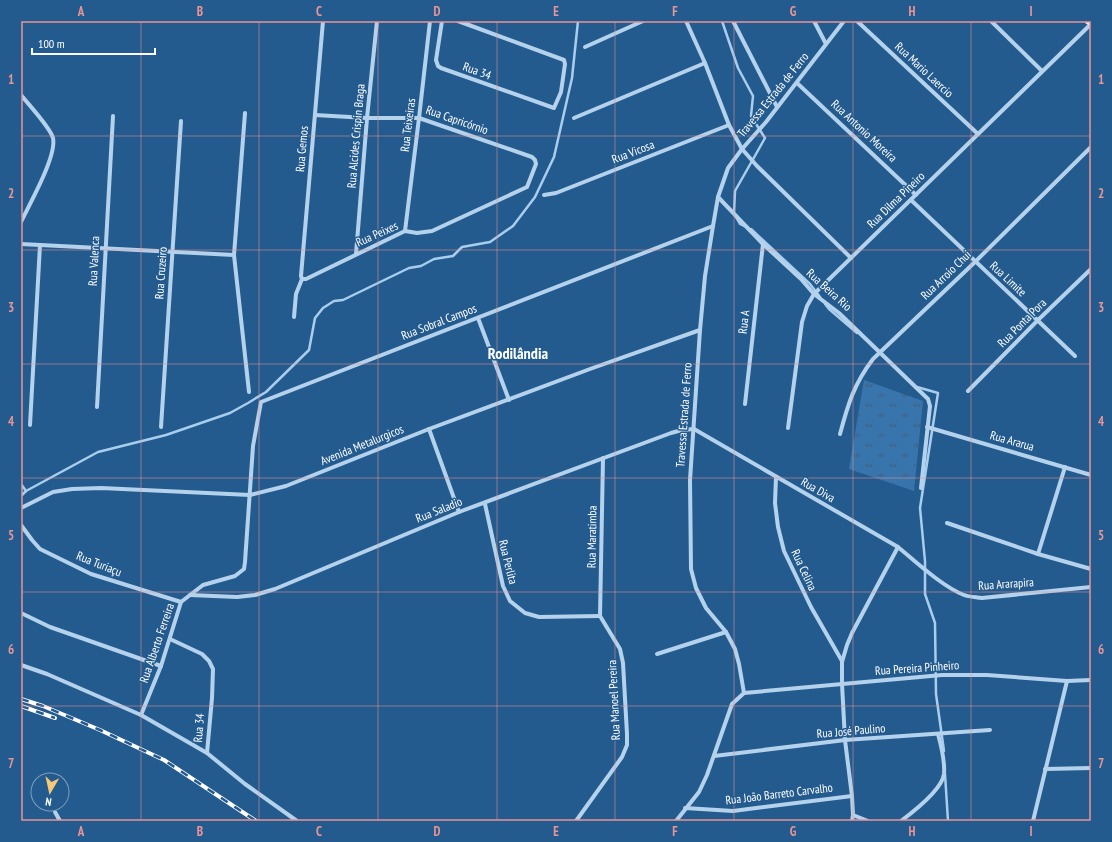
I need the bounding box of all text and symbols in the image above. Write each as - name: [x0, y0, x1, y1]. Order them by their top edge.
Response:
- text: A: [77, 3, 85, 20]
- text: B: [197, 3, 203, 20]
- text: C: [316, 3, 322, 20]
- text: D: [434, 3, 441, 20]
- text: E: [553, 3, 559, 20]
- text: F: [672, 3, 678, 20]
- text: G: [790, 3, 797, 20]
- text: H: [909, 3, 916, 20]
- text: I: [1029, 3, 1033, 20]
- scale bar: [32, 30, 155, 56]
- text: 100 m: [38, 36, 65, 51]
- street label: Rua Mario Laercio: [892, 39, 957, 100]
- street label: Travessa Estrada de Ferro: [734, 49, 811, 140]
- street label: Rua 34: [461, 59, 494, 83]
- text: 1: [8, 71, 14, 88]
- text: 1: [1098, 71, 1104, 88]
- street label: Rua Alcides Crispin Braga: [343, 83, 368, 189]
- street label: Rua Antonio Moreira: [828, 96, 901, 165]
- street label: Rua Teixeiras: [397, 97, 418, 153]
- street label: Rua Capricórnio: [424, 102, 490, 137]
- street label: Rua Gemos: [292, 125, 311, 173]
- street label: Rua Vicosa: [609, 137, 656, 166]
- street label: Rua Dilma Pineiro: [864, 168, 928, 231]
- text: 2: [8, 185, 14, 202]
- text: 2: [1098, 185, 1104, 202]
- street label: Rua Peixes: [353, 218, 400, 249]
- street label: Rua Valenca: [85, 235, 102, 286]
- street label: Rua Cruzeiro: [151, 246, 170, 300]
- street label: Rua Arroio Chui: [917, 247, 974, 302]
- street label: Rua Limite: [987, 258, 1030, 299]
- street label: Rua Beira Rio: [804, 265, 855, 314]
- street label: Rua Ponta Pora: [994, 295, 1049, 350]
- text: 3: [8, 299, 14, 316]
- text: 3: [1098, 299, 1104, 316]
- street label: Rua Sobral Campos: [399, 300, 479, 343]
- street label: Rua A: [735, 309, 752, 335]
- district label: Rodilândia: [488, 343, 549, 363]
- street label: Travessa Estrada de Ferro: [672, 362, 695, 468]
- text: 4: [8, 413, 15, 430]
- text: 4: [1098, 413, 1105, 430]
- street label: Avenida Metalurgicos: [318, 421, 406, 468]
- street label: Rua Ararua: [988, 427, 1036, 454]
- street label: Rua Diva: [799, 474, 838, 505]
- street label: Rua Saladio: [413, 493, 464, 526]
- street label: Rua Maratimba: [583, 505, 600, 568]
- text: 5: [8, 527, 14, 544]
- text: 5: [1098, 527, 1104, 544]
- street label: Rua Perlita: [496, 538, 521, 586]
- street label: Rua Celina: [788, 547, 821, 593]
- street label: Rua Turiaçu: [74, 548, 124, 579]
- street label: Rua Ararapira: [978, 574, 1034, 593]
- street label: Rua Alberto Ferreira: [136, 601, 177, 685]
- text: 6: [8, 641, 14, 658]
- text: 6: [1098, 641, 1104, 658]
- street label: Rua Pereira Pinheiro: [874, 657, 960, 678]
- street label: Rua Manoel Pereira: [604, 659, 623, 741]
- street label: Rua 34: [190, 712, 207, 743]
- street label: Rua José Paulino: [816, 720, 886, 741]
- text: 7: [8, 755, 14, 772]
- text: 7: [1098, 755, 1104, 772]
- north arrow: [30, 772, 70, 812]
- street label: Rua João Barreto Carvalho: [724, 779, 833, 808]
- text: N: [44, 794, 52, 809]
- text: A: [77, 823, 85, 840]
- text: B: [197, 823, 203, 840]
- text: C: [316, 823, 322, 840]
- text: D: [434, 823, 441, 840]
- text: E: [553, 823, 559, 840]
- text: F: [672, 823, 678, 840]
- text: G: [790, 823, 797, 840]
- text: H: [909, 823, 916, 840]
- text: I: [1029, 823, 1033, 840]

